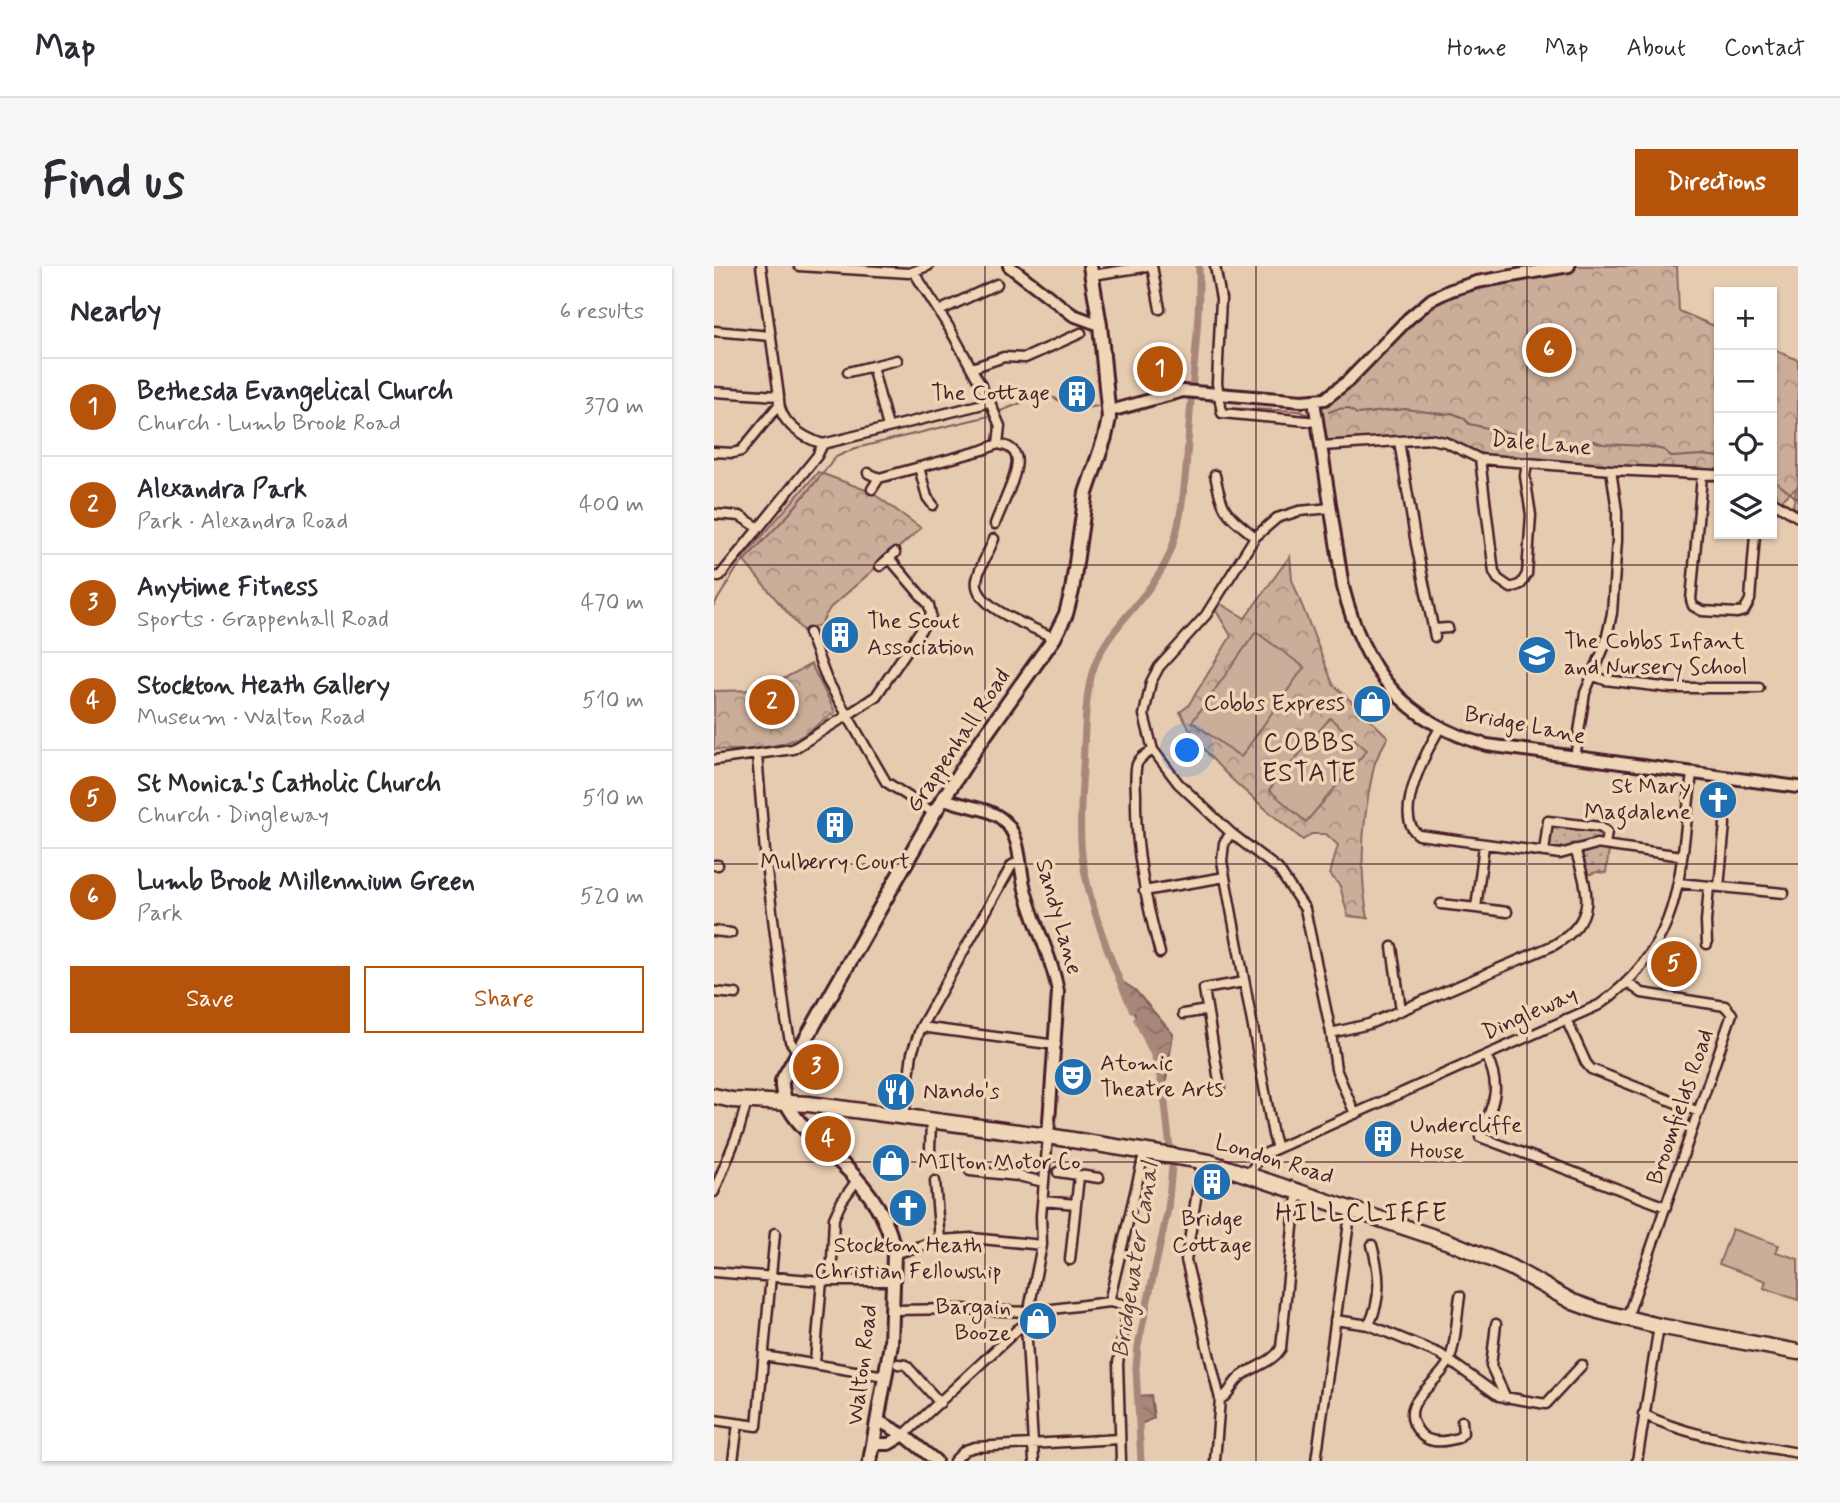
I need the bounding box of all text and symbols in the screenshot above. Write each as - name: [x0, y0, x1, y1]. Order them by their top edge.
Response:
- text: Map: [35, 26, 95, 70]
- text: Home: [1447, 33, 1507, 64]
- text: Map: [1545, 33, 1589, 64]
- text: About: [1627, 33, 1686, 64]
- text: Contact: [1724, 33, 1805, 64]
- button: Directions: [1635, 149, 1798, 216]
- text: Find us: [42, 150, 185, 215]
- map controls: [1714, 287, 1777, 539]
- button: +: [1714, 287, 1777, 350]
- text: Nearby: [70, 292, 161, 331]
- text: 6 results: [560, 297, 644, 327]
- pin: 6: [1526, 324, 1572, 376]
- pin: 1: [1137, 343, 1183, 395]
- button: −: [1714, 350, 1777, 413]
- building icon: The Cottage: [1056, 373, 1098, 415]
- text: Bethesda Evangelical Church: [137, 375, 453, 409]
- place label: The Cottage: [931, 379, 1050, 409]
- text: 1: [88, 392, 98, 422]
- text: 370 m: [584, 392, 644, 422]
- text: Church · Lumb Brook Road: [137, 409, 401, 439]
- button: locate: [1714, 413, 1777, 476]
- street label: Dale Lane: [1489, 425, 1593, 463]
- text: Alexandra Park: [137, 473, 307, 507]
- button: layers: [1714, 476, 1777, 539]
- text: 2: [87, 490, 99, 520]
- text: 400 m: [579, 490, 644, 520]
- text: Park · Alexandra Road: [137, 507, 348, 537]
- text: Anytime Fitness: [137, 571, 318, 605]
- text: 3: [88, 588, 98, 618]
- text: 470 m: [581, 588, 644, 618]
- text: Sports · Grappenhall Road: [137, 605, 389, 635]
- place label: The Scout Association: [867, 607, 974, 663]
- building icon: The Scout Association: [819, 614, 861, 656]
- place label: The Cobbs Infant and Nursery School: [1564, 627, 1748, 683]
- school or university icon: The Cobbs Infant and Nursery School: [1516, 634, 1558, 676]
- street label: Grappenhall Road: [900, 663, 1018, 819]
- text: Stockton Heath Gallery: [137, 669, 390, 703]
- pin: 2: [749, 676, 795, 728]
- shop icon: Cobbs Express: [1351, 683, 1393, 725]
- text: 4: [86, 686, 100, 716]
- text: 510 m: [582, 686, 644, 716]
- place label: Cobbs Express: [1203, 689, 1345, 719]
- street label: Bridge Lane: [1462, 700, 1588, 752]
- text: Museum · Walton Road: [137, 703, 365, 733]
- district label: COBBS ESTATE: [1262, 727, 1358, 791]
- your location: [1170, 733, 1204, 767]
- text: St Monica's Catholic Church: [137, 767, 441, 801]
- place label: St Mary Magdalene: [1584, 772, 1691, 830]
- church icon: St Mary Magdalene: [1697, 779, 1739, 821]
- text: 5: [86, 784, 100, 814]
- text: 510 m: [582, 784, 644, 814]
- text: Church · Dingleway: [137, 801, 329, 831]
- building icon: Mulberry Court: [814, 804, 856, 846]
- place label: Mulberry Court: [760, 848, 910, 878]
- street label: Sandy Lane: [1027, 856, 1089, 978]
- text: Lumb Brook Millennium Green: [137, 865, 475, 899]
- text: 6: [87, 882, 99, 912]
- text: 520 m: [580, 882, 644, 912]
- text: Park: [137, 899, 183, 929]
- pin: 5: [1651, 938, 1697, 990]
- button: Save: [70, 966, 350, 1033]
- button: Share: [364, 966, 644, 1033]
- street label: Dingleway: [1478, 980, 1583, 1050]
- street label: Broomfields Road: [1640, 1025, 1722, 1189]
- pin: 3: [793, 1041, 839, 1093]
- place label: Atomic Theatre Arts: [1100, 1049, 1223, 1105]
- theatre icon: Atomic Theatre Arts: [1052, 1056, 1094, 1098]
- restaurant icon: Nando's: [875, 1071, 917, 1113]
- place label: Nando's: [923, 1077, 1000, 1107]
- place label: Undercliffe House: [1410, 1111, 1522, 1167]
- pin: 4: [805, 1113, 851, 1165]
- building icon: Undercliffe House: [1362, 1118, 1404, 1160]
- street label: London Road: [1211, 1128, 1337, 1192]
- shop icon: MIlton Motor Co: [870, 1142, 912, 1184]
- place label: MIlton Motor Co: [918, 1148, 1081, 1178]
- water label: Bridgewater Canal: [1105, 1158, 1167, 1360]
- building icon: Bridge Cottage: [1191, 1161, 1233, 1203]
- church icon: Stockton Heath Christian Fellowship: [887, 1187, 929, 1229]
- district label: HILLCLIFFE: [1275, 1197, 1449, 1231]
- place label: Bridge Cottage: [1172, 1205, 1252, 1261]
- place label: Stockton Heath Christian Fellowship: [814, 1231, 1002, 1287]
- place label: Bargain Booze: [936, 1293, 1011, 1349]
- shop icon: Bargain Booze: [1017, 1300, 1059, 1342]
- street label: Walton Road: [841, 1303, 885, 1427]

